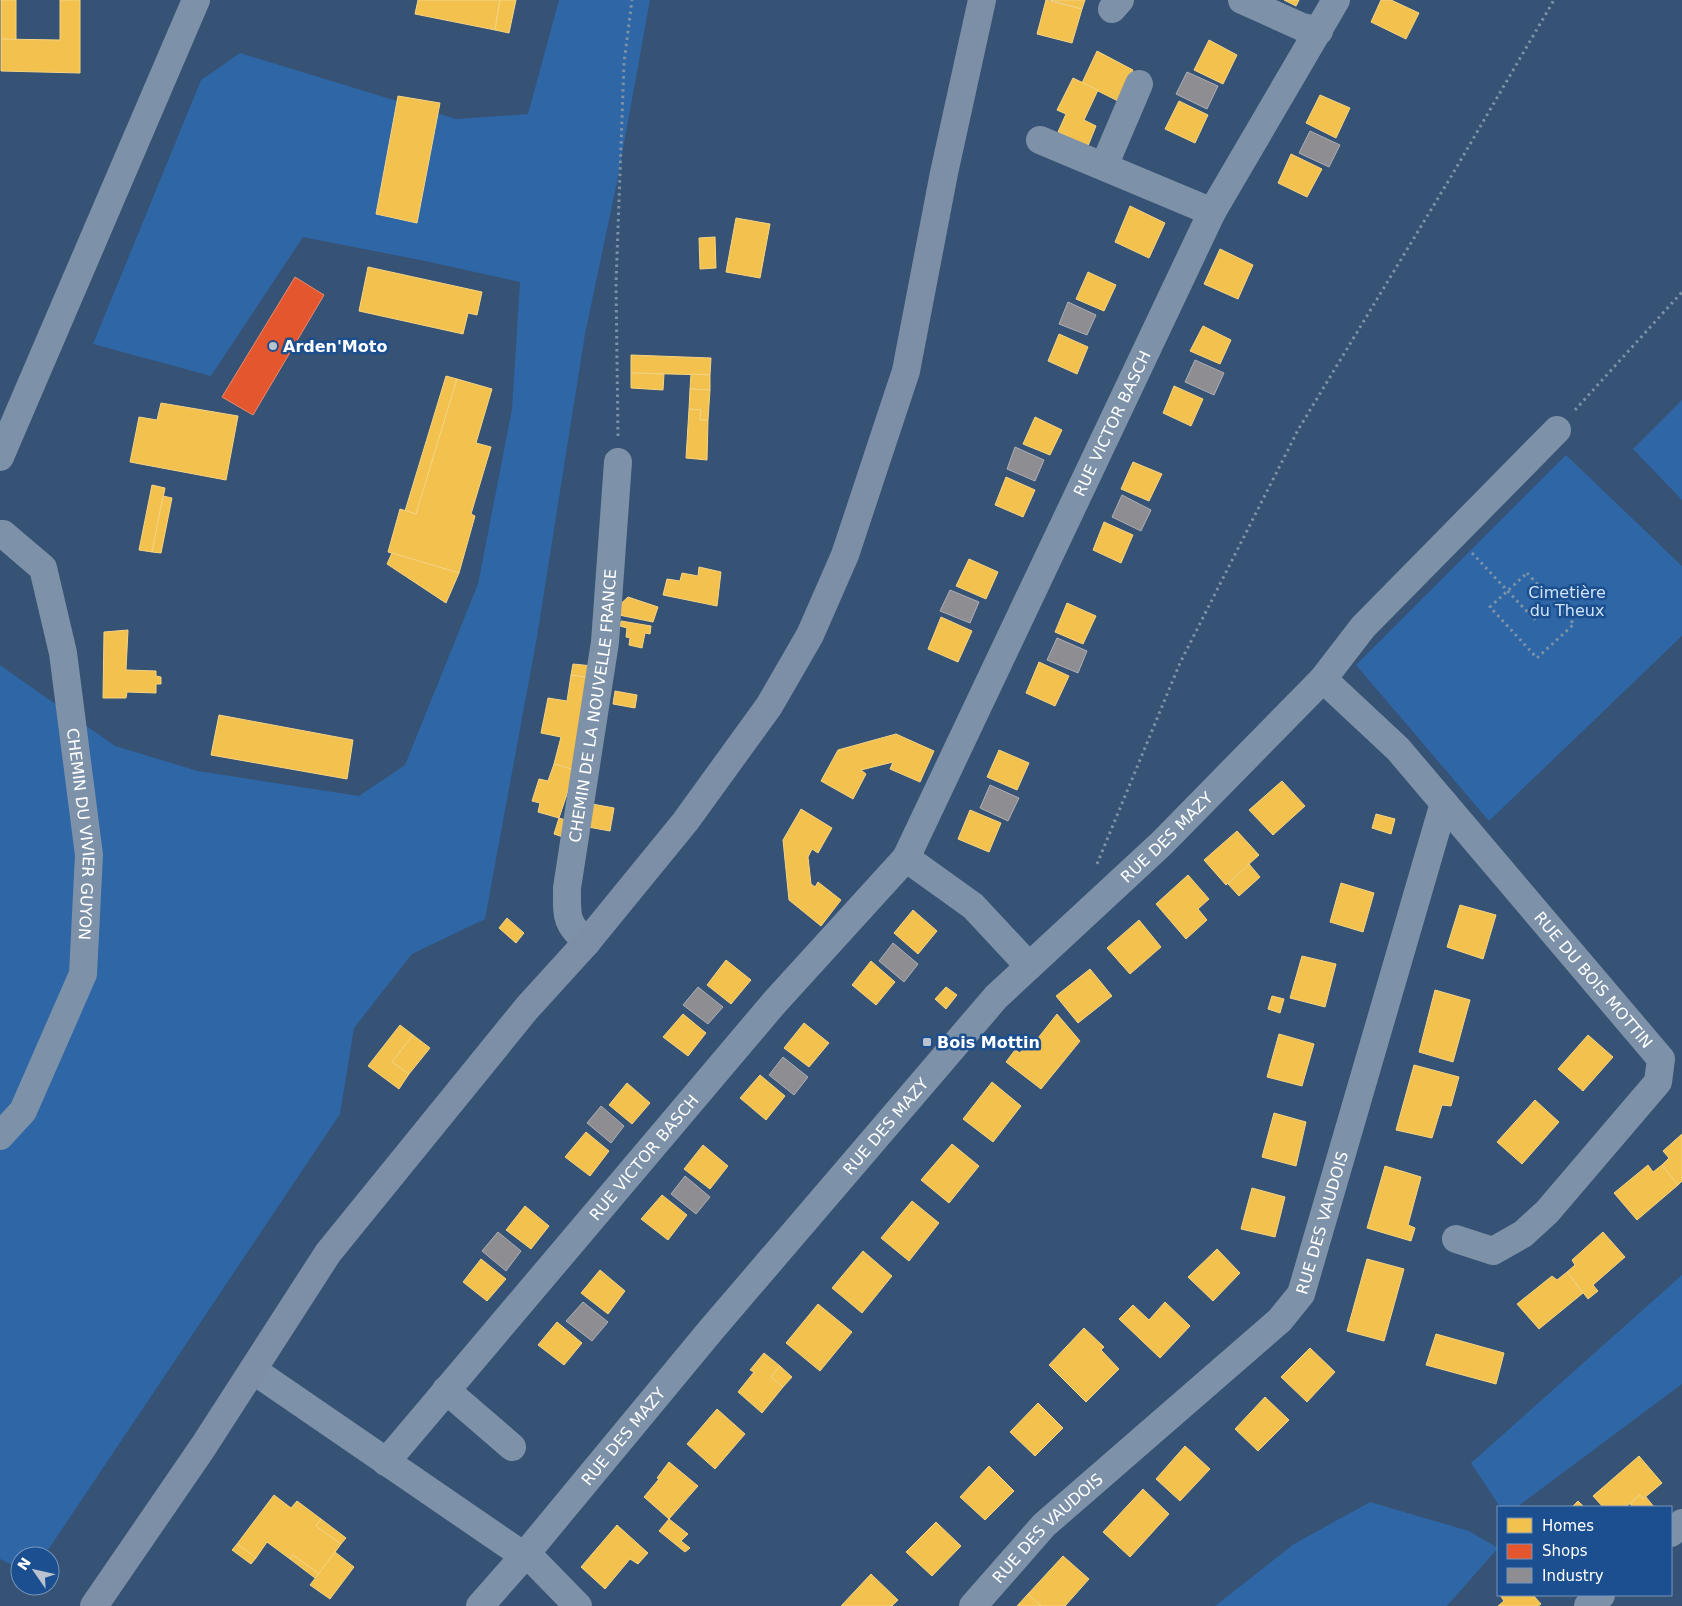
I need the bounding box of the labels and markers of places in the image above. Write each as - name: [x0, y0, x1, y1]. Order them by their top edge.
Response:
- place label: Arden'Moto: [283, 337, 387, 356]
- marker: Arden'Moto: [267, 340, 279, 352]
- place label: Bois Mottin: [937, 1033, 1040, 1052]
- marker: Bois Mottin: [921, 1036, 933, 1048]

